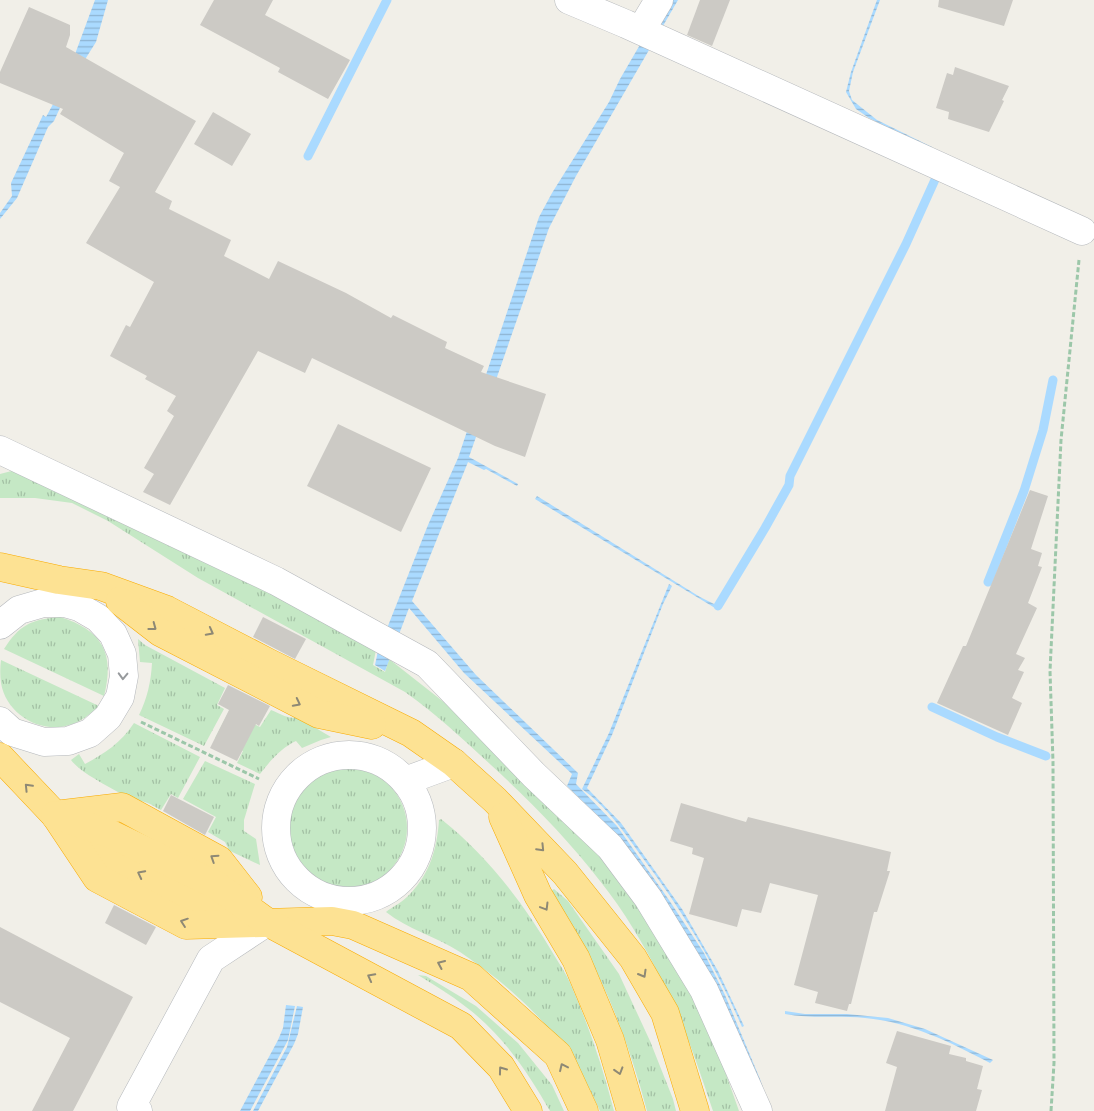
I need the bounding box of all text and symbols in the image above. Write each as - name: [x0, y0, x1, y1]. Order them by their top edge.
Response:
- one-way arrow: [147, 621, 156, 629]
- one-way arrow: [205, 626, 214, 636]
- one-way arrow: [118, 672, 128, 680]
- one-way arrow: [291, 697, 300, 707]
- one-way arrow: [25, 783, 34, 792]
- one-way arrow: [535, 842, 544, 851]
- one-way arrow: [210, 855, 220, 864]
- one-way arrow: [137, 870, 146, 880]
- one-way arrow: [539, 902, 549, 911]
- one-way arrow: [180, 918, 189, 928]
- one-way arrow: [437, 959, 446, 970]
- one-way arrow: [636, 968, 646, 977]
- one-way arrow: [368, 973, 377, 983]
- one-way arrow: [559, 1063, 569, 1072]
- one-way arrow: [499, 1066, 508, 1076]
- one-way arrow: [614, 1066, 624, 1074]

